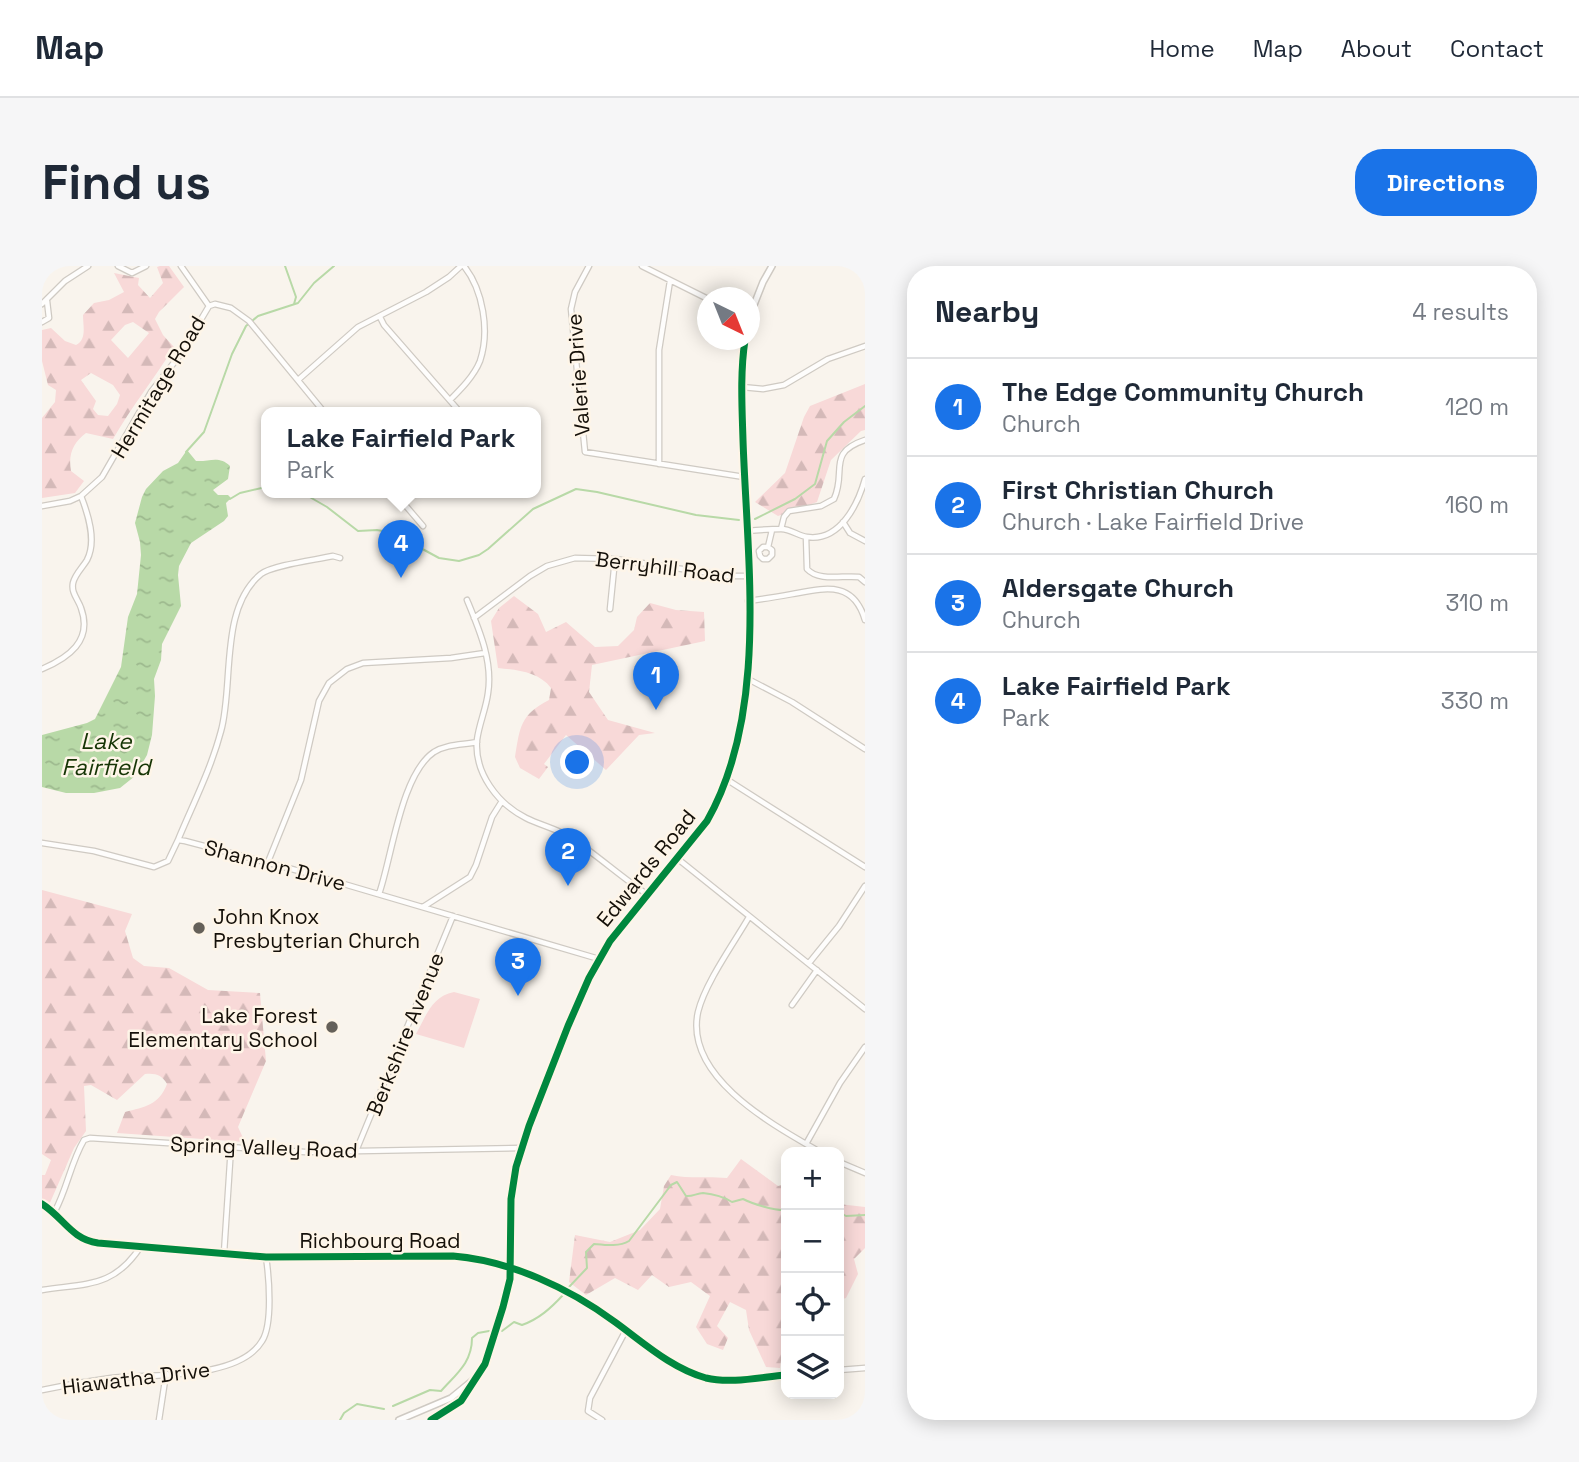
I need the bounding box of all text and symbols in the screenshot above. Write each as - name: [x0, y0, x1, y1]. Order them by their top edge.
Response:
- text: Map: [35, 27, 104, 69]
- text: Home: [1149, 33, 1215, 64]
- text: Map: [1253, 33, 1303, 64]
- text: About: [1341, 33, 1412, 64]
- text: Contact: [1450, 33, 1544, 64]
- button: Directions: [1355, 149, 1537, 216]
- text: Find us: [42, 151, 211, 213]
- north arrow: [697, 287, 760, 350]
- text: Nearby: [935, 292, 1039, 331]
- text: 4 results: [1412, 297, 1509, 327]
- street label: Hermitage Road: [105, 311, 211, 463]
- street label: Valerie Drive: [560, 313, 596, 437]
- text: The Edge Community Church: [1002, 375, 1364, 409]
- text: 1: [953, 392, 963, 422]
- text: 120 m: [1445, 392, 1509, 422]
- popup: [261, 407, 541, 498]
- text: Church: [1002, 409, 1081, 439]
- text: Lake Fairfield Park: [287, 421, 515, 455]
- text: Park: [287, 455, 335, 485]
- text: First Christian Church: [1002, 473, 1274, 507]
- text: 2: [951, 490, 965, 520]
- text: 160 m: [1445, 490, 1509, 520]
- text: Church · Lake Fairfield Drive: [1002, 507, 1304, 537]
- pin: 4: [378, 520, 424, 578]
- street label: Berryhill Road: [594, 545, 736, 589]
- text: Aldersgate Church: [1002, 571, 1234, 605]
- text: 3: [951, 588, 965, 618]
- text: 310 m: [1445, 588, 1509, 618]
- text: Church: [1002, 605, 1081, 635]
- pin: 1: [633, 652, 679, 710]
- text: Lake Fairfield Park: [1002, 669, 1231, 703]
- text: 4: [951, 686, 965, 716]
- text: 330 m: [1441, 686, 1509, 716]
- text: Park: [1002, 703, 1050, 733]
- water label: Lake Fairfield: [61, 726, 153, 782]
- your location: [560, 745, 594, 779]
- street label: Edwards Road: [590, 804, 702, 932]
- pin: 2: [545, 828, 591, 886]
- street label: Shannon Drive: [201, 833, 349, 897]
- place label: John Knox Presbyterian Church: [213, 903, 420, 954]
- marker: John Knox Presbyterian Church: [191, 920, 207, 936]
- pin: 3: [495, 938, 541, 996]
- street label: Berkshire Avenue: [360, 948, 450, 1120]
- place label: Lake Forest Elementary School: [128, 1002, 318, 1053]
- marker: Lake Forest Elementary School: [324, 1019, 340, 1035]
- street label: Spring Valley Road: [170, 1130, 358, 1164]
- map controls: [781, 1147, 844, 1399]
- button: +: [781, 1147, 844, 1210]
- button: −: [781, 1210, 844, 1273]
- street label: Richbourg Road: [299, 1227, 461, 1254]
- button: locate: [781, 1273, 844, 1336]
- button: layers: [781, 1336, 844, 1399]
- street label: Hiawatha Drive: [60, 1356, 212, 1400]

